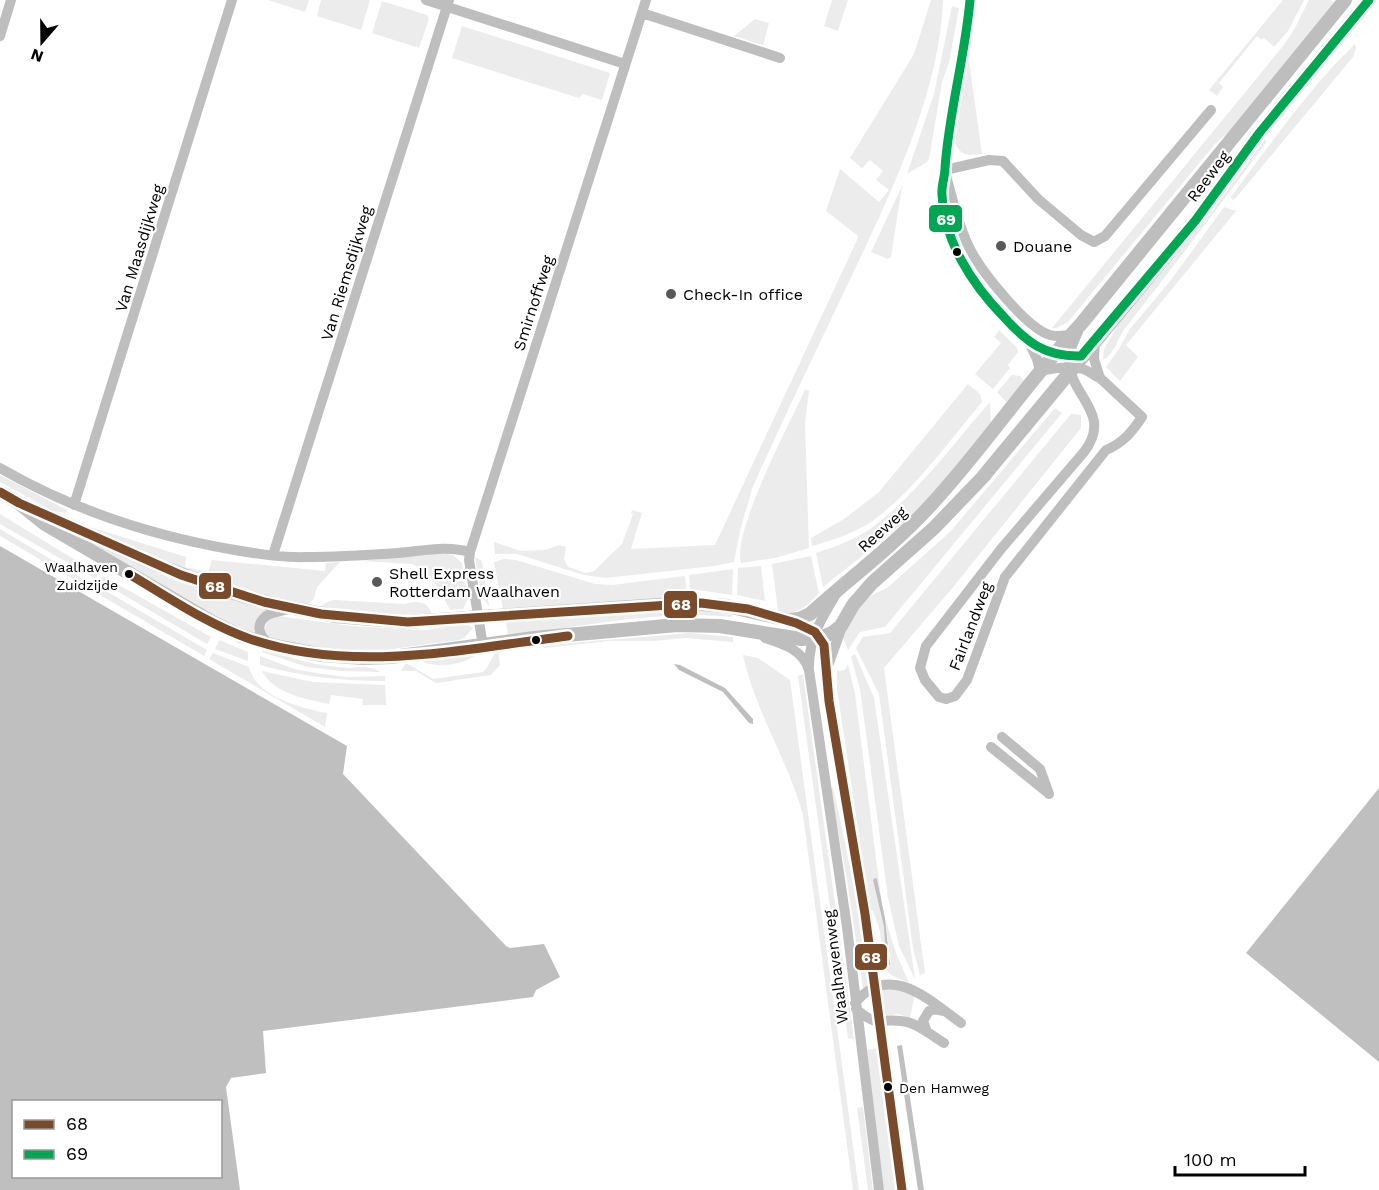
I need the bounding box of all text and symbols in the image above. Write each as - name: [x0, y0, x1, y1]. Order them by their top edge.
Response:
- north arrow: [12, 12, 72, 72]
- text: N: [28, 45, 46, 67]
- street label: Reeweg: [1183, 146, 1234, 206]
- street label: Van Maasdijkweg: [111, 182, 168, 314]
- street label: Van Riemsdijkweg: [317, 203, 376, 343]
- line badge: 69: [928, 204, 963, 233]
- text: 69: [936, 210, 956, 229]
- place label: Douane: [1013, 237, 1072, 256]
- marker: Douane: [994, 239, 1008, 253]
- unlabelled marker: [951, 246, 963, 258]
- street label: Smirnoffweg: [509, 253, 558, 353]
- place label: Check-In office: [683, 285, 803, 304]
- marker: Check-In office: [664, 287, 678, 301]
- street label: Reeweg: [854, 502, 911, 556]
- place label: Waalhaven Zuidzijde: [45, 559, 118, 593]
- place label: Shell Express Rotterdam Waalhaven: [389, 564, 560, 601]
- marker: Waalhaven Zuidzijde: [123, 568, 135, 580]
- line badge: 68: [198, 572, 232, 600]
- marker: Shell Express Rotterdam Waalhaven: [370, 575, 384, 589]
- text: 68: [205, 577, 225, 596]
- street label: Fairlandweg: [945, 579, 996, 673]
- line badge: 68: [663, 590, 698, 619]
- text: 68: [671, 595, 691, 614]
- unlabelled marker: [530, 634, 542, 646]
- street label: Waalhavenweg: [819, 908, 852, 1025]
- line badge: 68: [854, 943, 888, 971]
- text: 68: [861, 948, 881, 967]
- place label: Den Hamweg: [899, 1080, 990, 1096]
- marker: Den Hamweg: [882, 1081, 894, 1093]
- legend: [12, 1100, 222, 1178]
- text: 68: [66, 1113, 88, 1134]
- scale bar: [1175, 1139, 1306, 1177]
- text: 69: [66, 1143, 88, 1164]
- text: 100 m: [1184, 1149, 1237, 1170]

